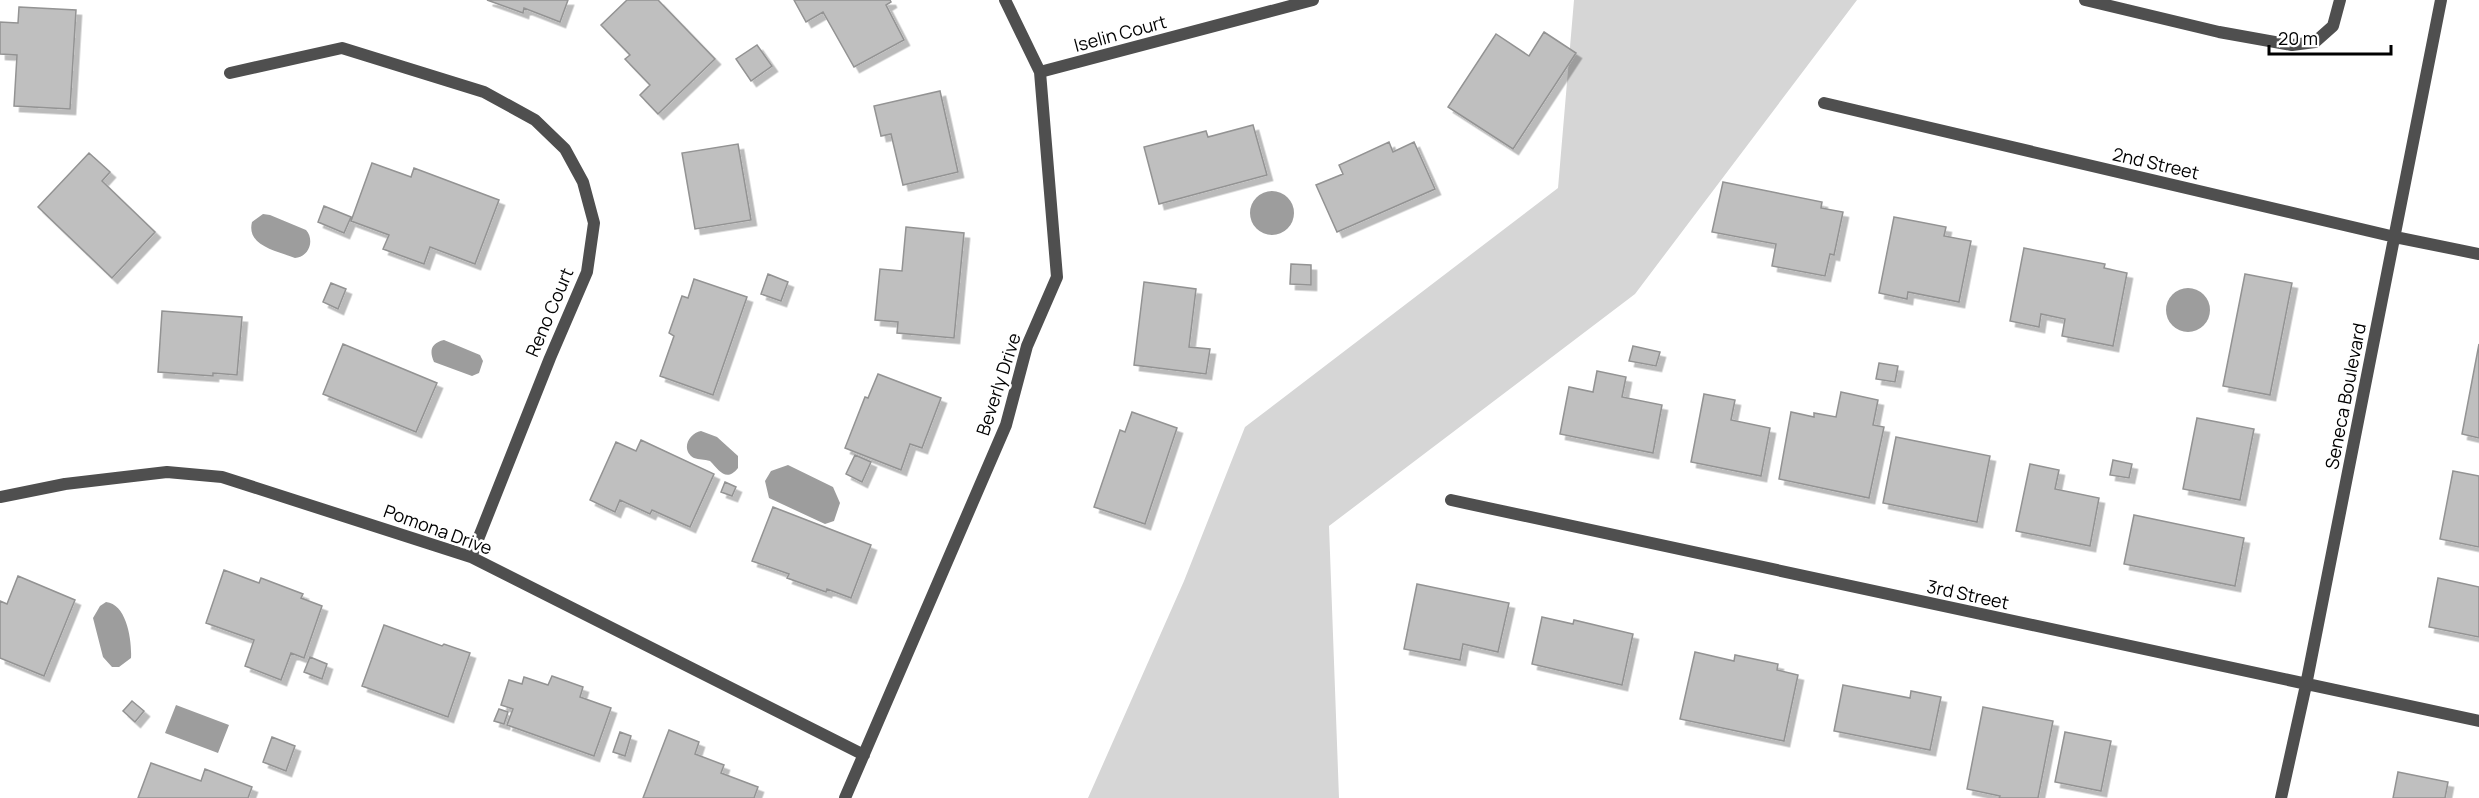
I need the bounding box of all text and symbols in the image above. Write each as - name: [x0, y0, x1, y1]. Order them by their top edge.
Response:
- street label: Iselin Court: [1071, 9, 1169, 57]
- scale bar: [2269, 18, 2390, 56]
- text: 20 m: [2278, 26, 2318, 50]
- street label: 2nd Street: [2110, 141, 2202, 185]
- street label: Reno Court: [520, 264, 578, 360]
- street label: Seneca Boulevard: [2319, 321, 2371, 471]
- street label: Beverly Drive: [970, 330, 1026, 438]
- street label: Pomona Drive: [380, 498, 496, 560]
- street label: 3rd Street: [1925, 574, 2011, 614]

